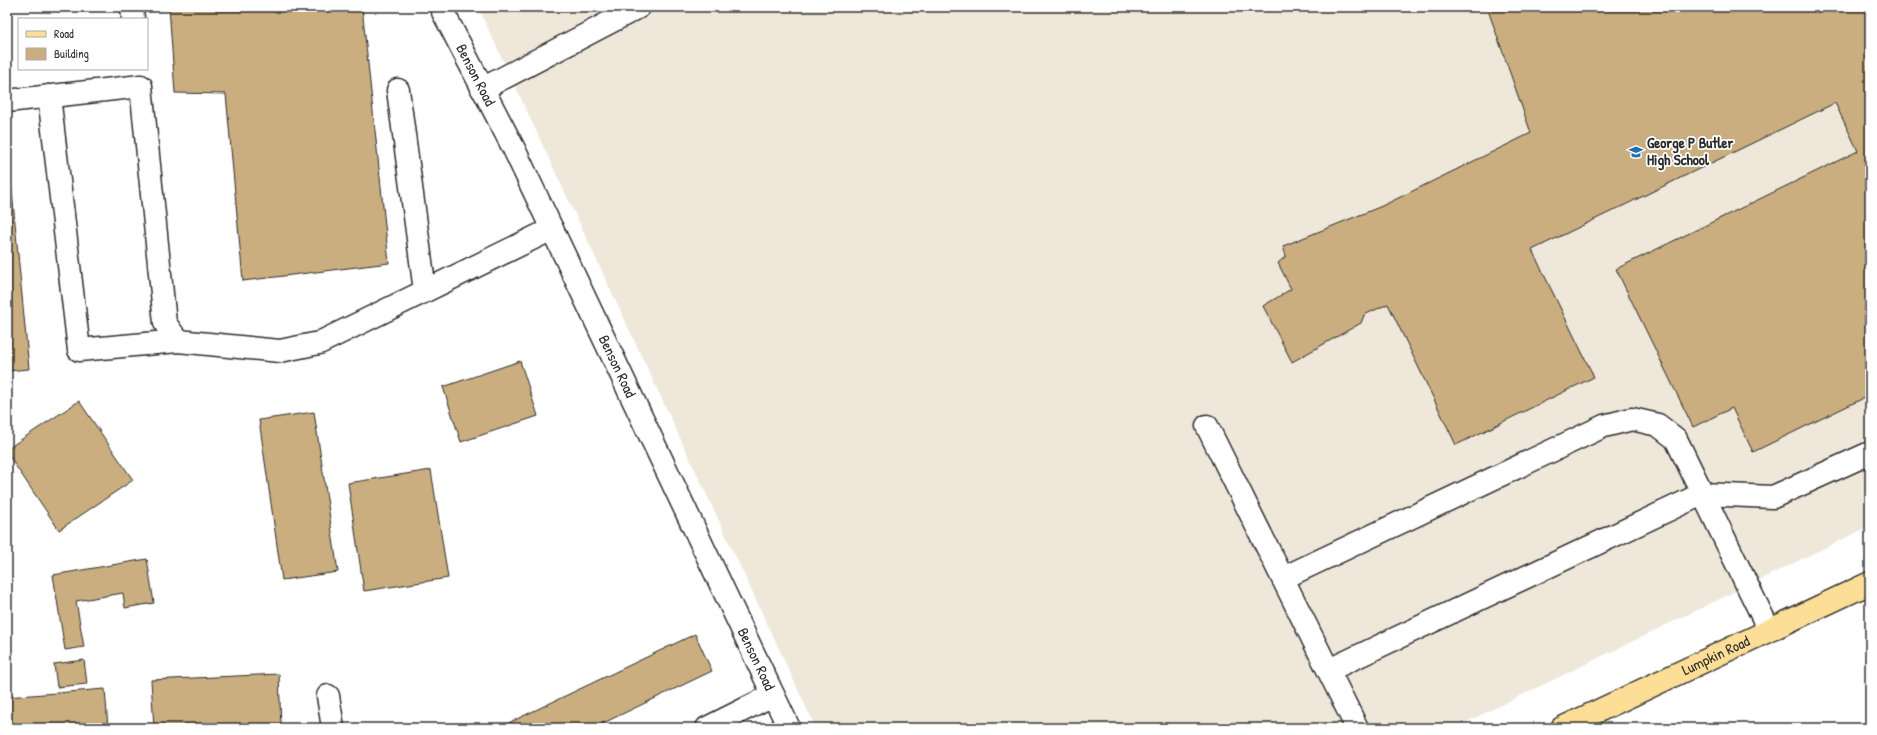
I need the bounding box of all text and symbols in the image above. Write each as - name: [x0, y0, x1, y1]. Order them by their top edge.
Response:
- legend: [18, 18, 148, 70]
- text: Road: [54, 25, 74, 42]
- street label: Benson Road: [451, 40, 501, 110]
- text: Building: [54, 45, 89, 62]
- place label: George P Butler High School: [1647, 132, 1733, 171]
- school or university icon: George P Butler High School: [1628, 144, 1644, 160]
- street label: Benson Road: [594, 331, 642, 401]
- street label: Benson Road: [733, 624, 781, 694]
- street label: Lumpkin Road: [1678, 630, 1753, 680]

